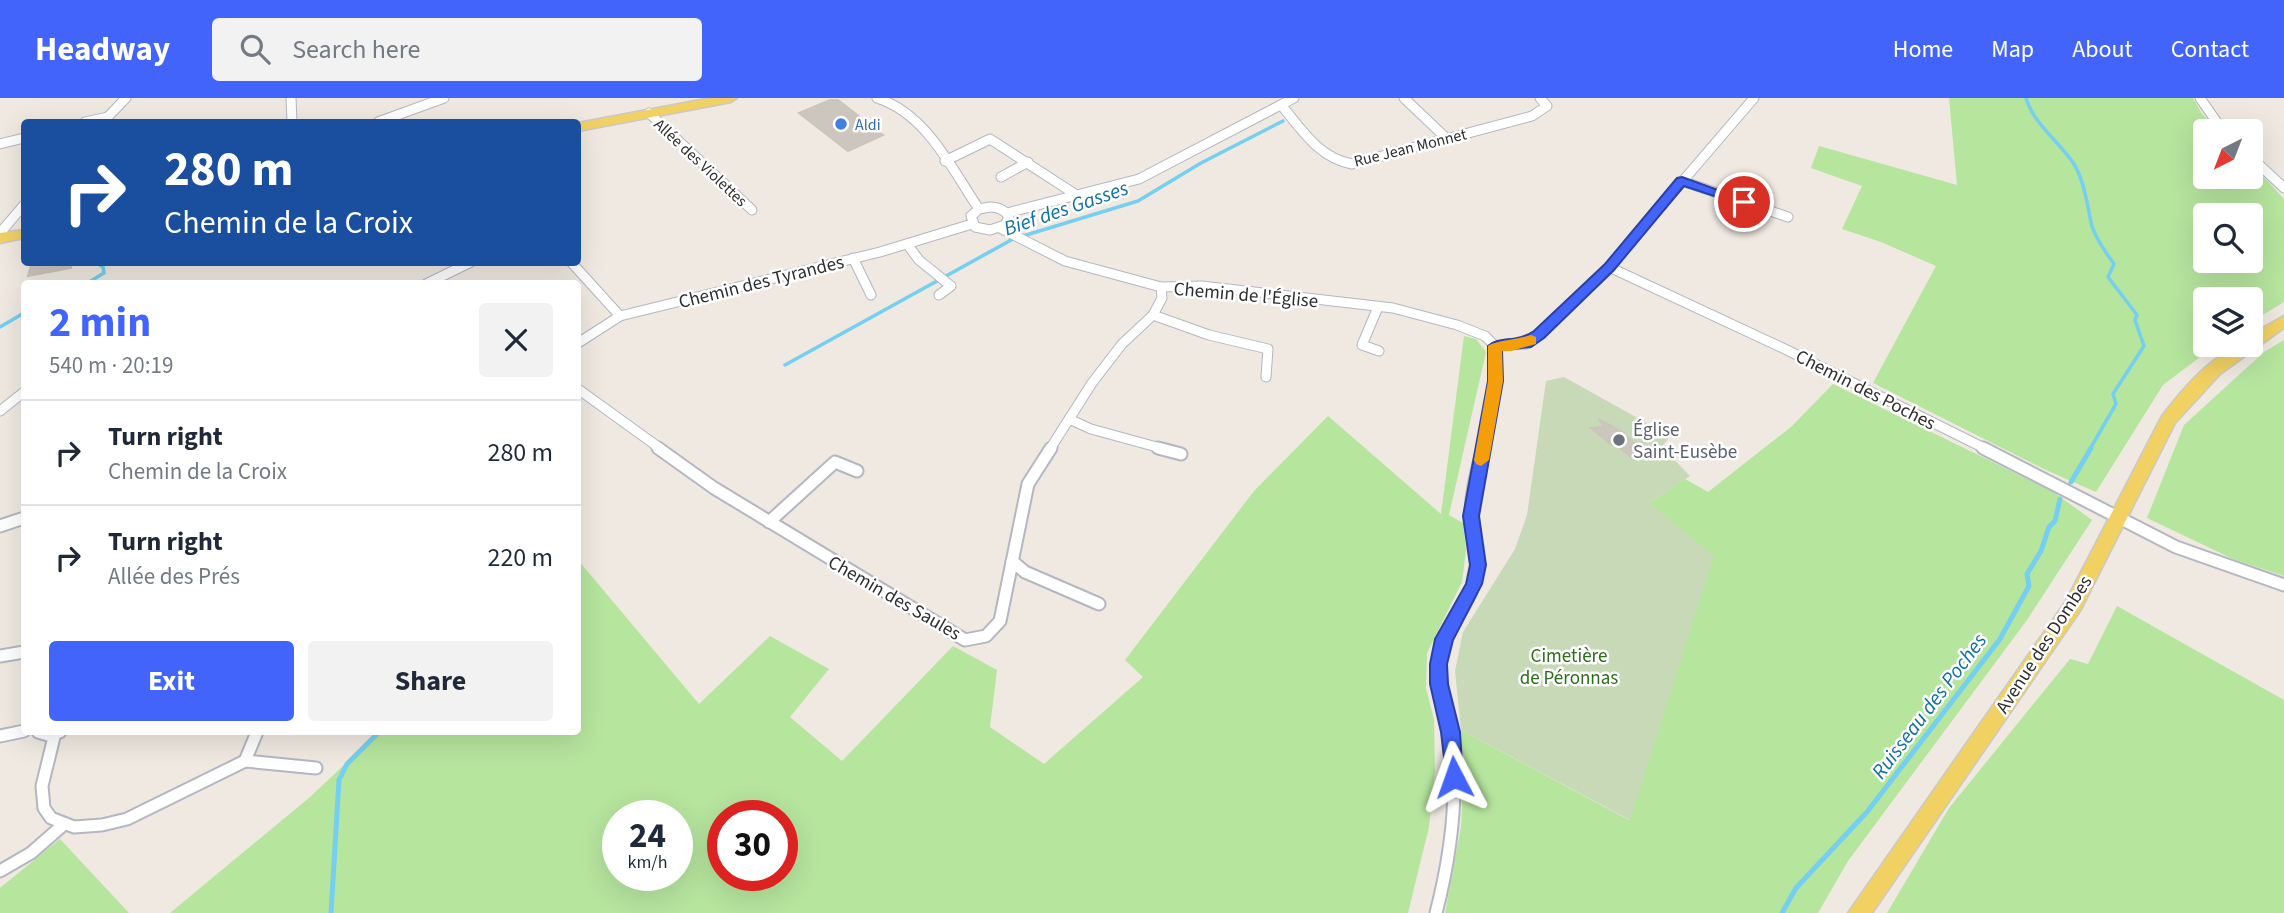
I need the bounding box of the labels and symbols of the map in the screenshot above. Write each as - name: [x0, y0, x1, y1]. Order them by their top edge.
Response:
- street label: Allée des Violettes: [649, 114, 752, 212]
- place label: Aldi: [855, 114, 881, 136]
- marker: Aldi: [833, 116, 849, 132]
- north arrow: [2193, 119, 2263, 189]
- street label: Rue Jean Monnet: [1352, 123, 1469, 173]
- pin: [1714, 172, 1774, 232]
- water label: Bief des Gasses: [1000, 173, 1132, 243]
- street label: Chemin des Tyrandes: [676, 249, 847, 316]
- street label: Chemin de l'Église: [1172, 276, 1319, 315]
- street label: Chemin des Poches: [1791, 343, 1940, 437]
- place label: Église Saint-Eusèbe: [1633, 417, 1737, 466]
- marker: Église Saint-Eusèbe: [1611, 432, 1627, 448]
- street label: Chemin des Saules: [823, 549, 966, 647]
- street label: Avenue des Dombes: [1989, 570, 2099, 719]
- water label: Ruisseau des Poches: [1864, 627, 1994, 785]
- park label: Cimetière de Péronnas: [1520, 643, 1618, 692]
- position arrow: [1417, 740, 1491, 814]
- speed limit sign: 30: [707, 800, 798, 891]

